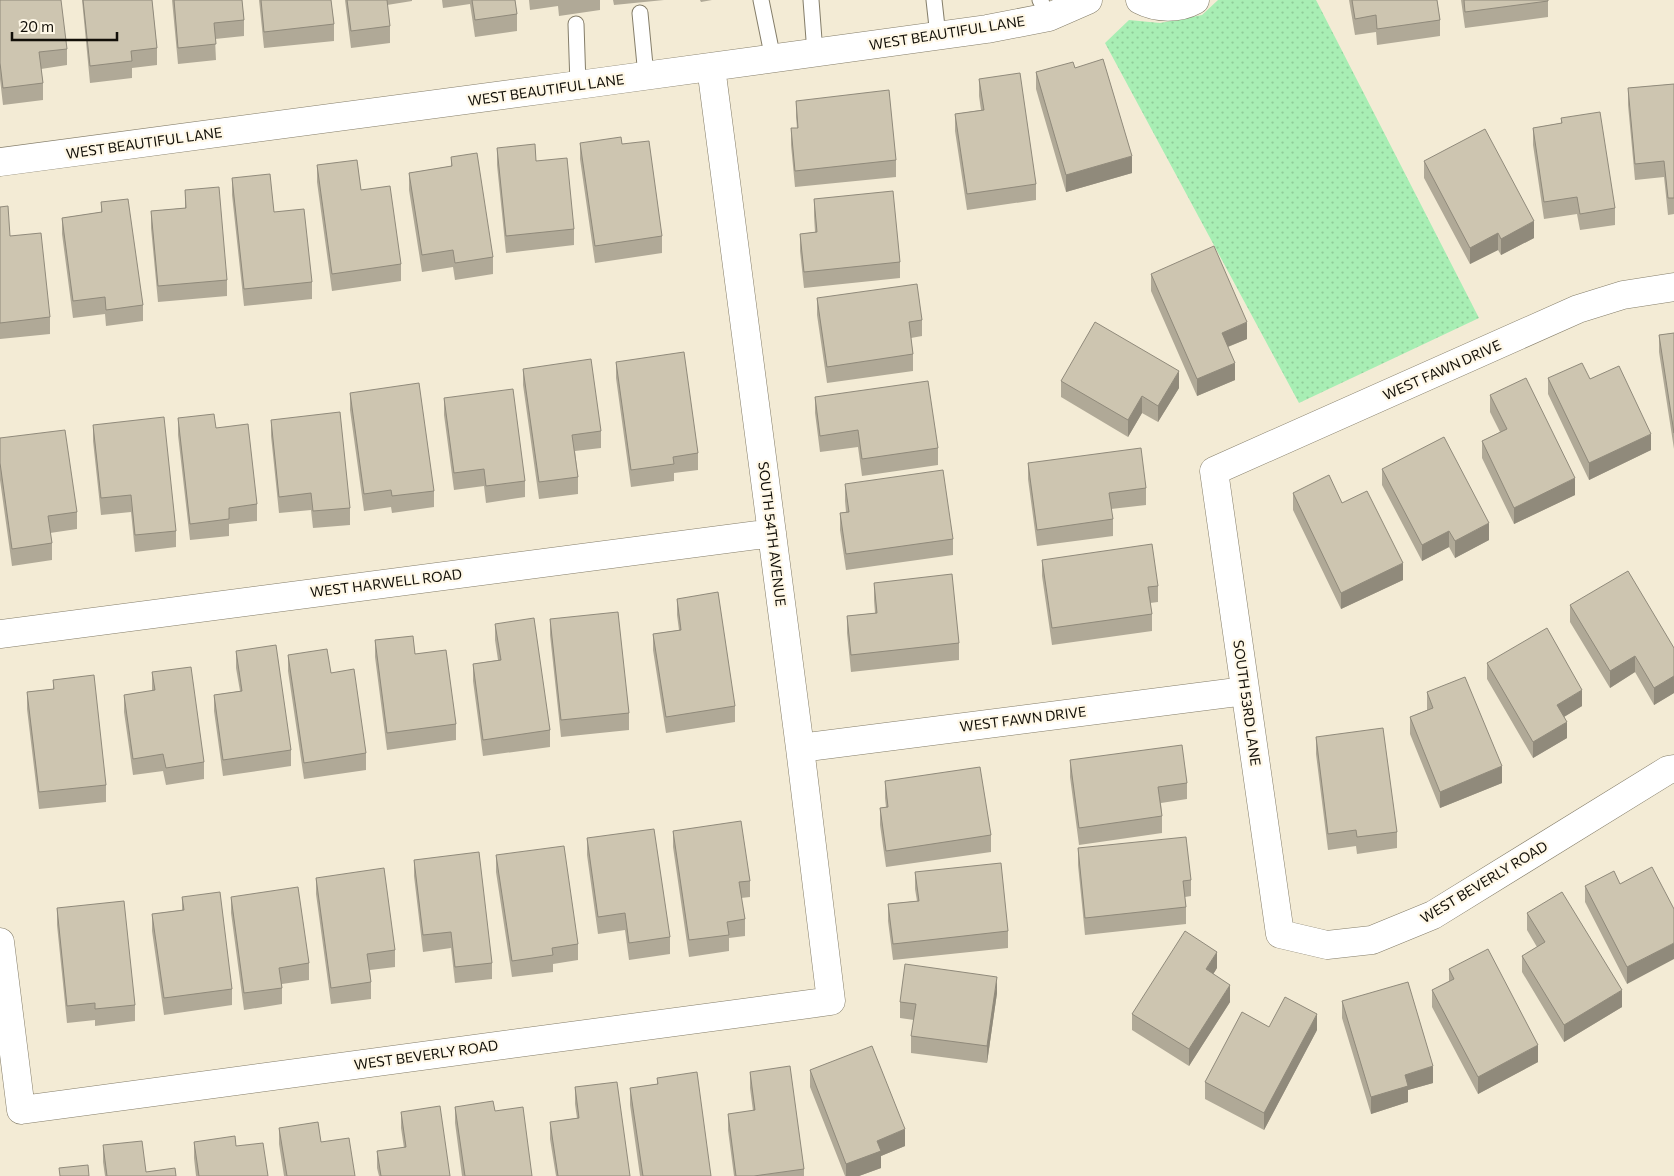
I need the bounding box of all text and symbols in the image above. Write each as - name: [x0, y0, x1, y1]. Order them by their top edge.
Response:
- scale bar: [12, 10, 118, 42]
- street label: WEST BEAUTIFUL LANE: [868, 12, 1026, 53]
- text: 20 m: [20, 17, 54, 35]
- street label: WEST BEAUTIFUL LANE: [467, 70, 625, 109]
- street label: WEST BEAUTIFUL LANE: [65, 123, 223, 162]
- street label: WEST FAWN DRIVE: [1380, 336, 1503, 403]
- street label: SOUTH 54TH AVENUE: [755, 461, 790, 607]
- street label: WEST HARWELL ROAD: [309, 565, 463, 600]
- street label: SOUTH 53RD LANE: [1230, 639, 1265, 767]
- street label: WEST FAWN DRIVE: [959, 702, 1087, 735]
- street label: WEST BEVERLY ROAD: [1417, 837, 1550, 926]
- street label: WEST BEVERLY ROAD: [353, 1036, 499, 1073]

